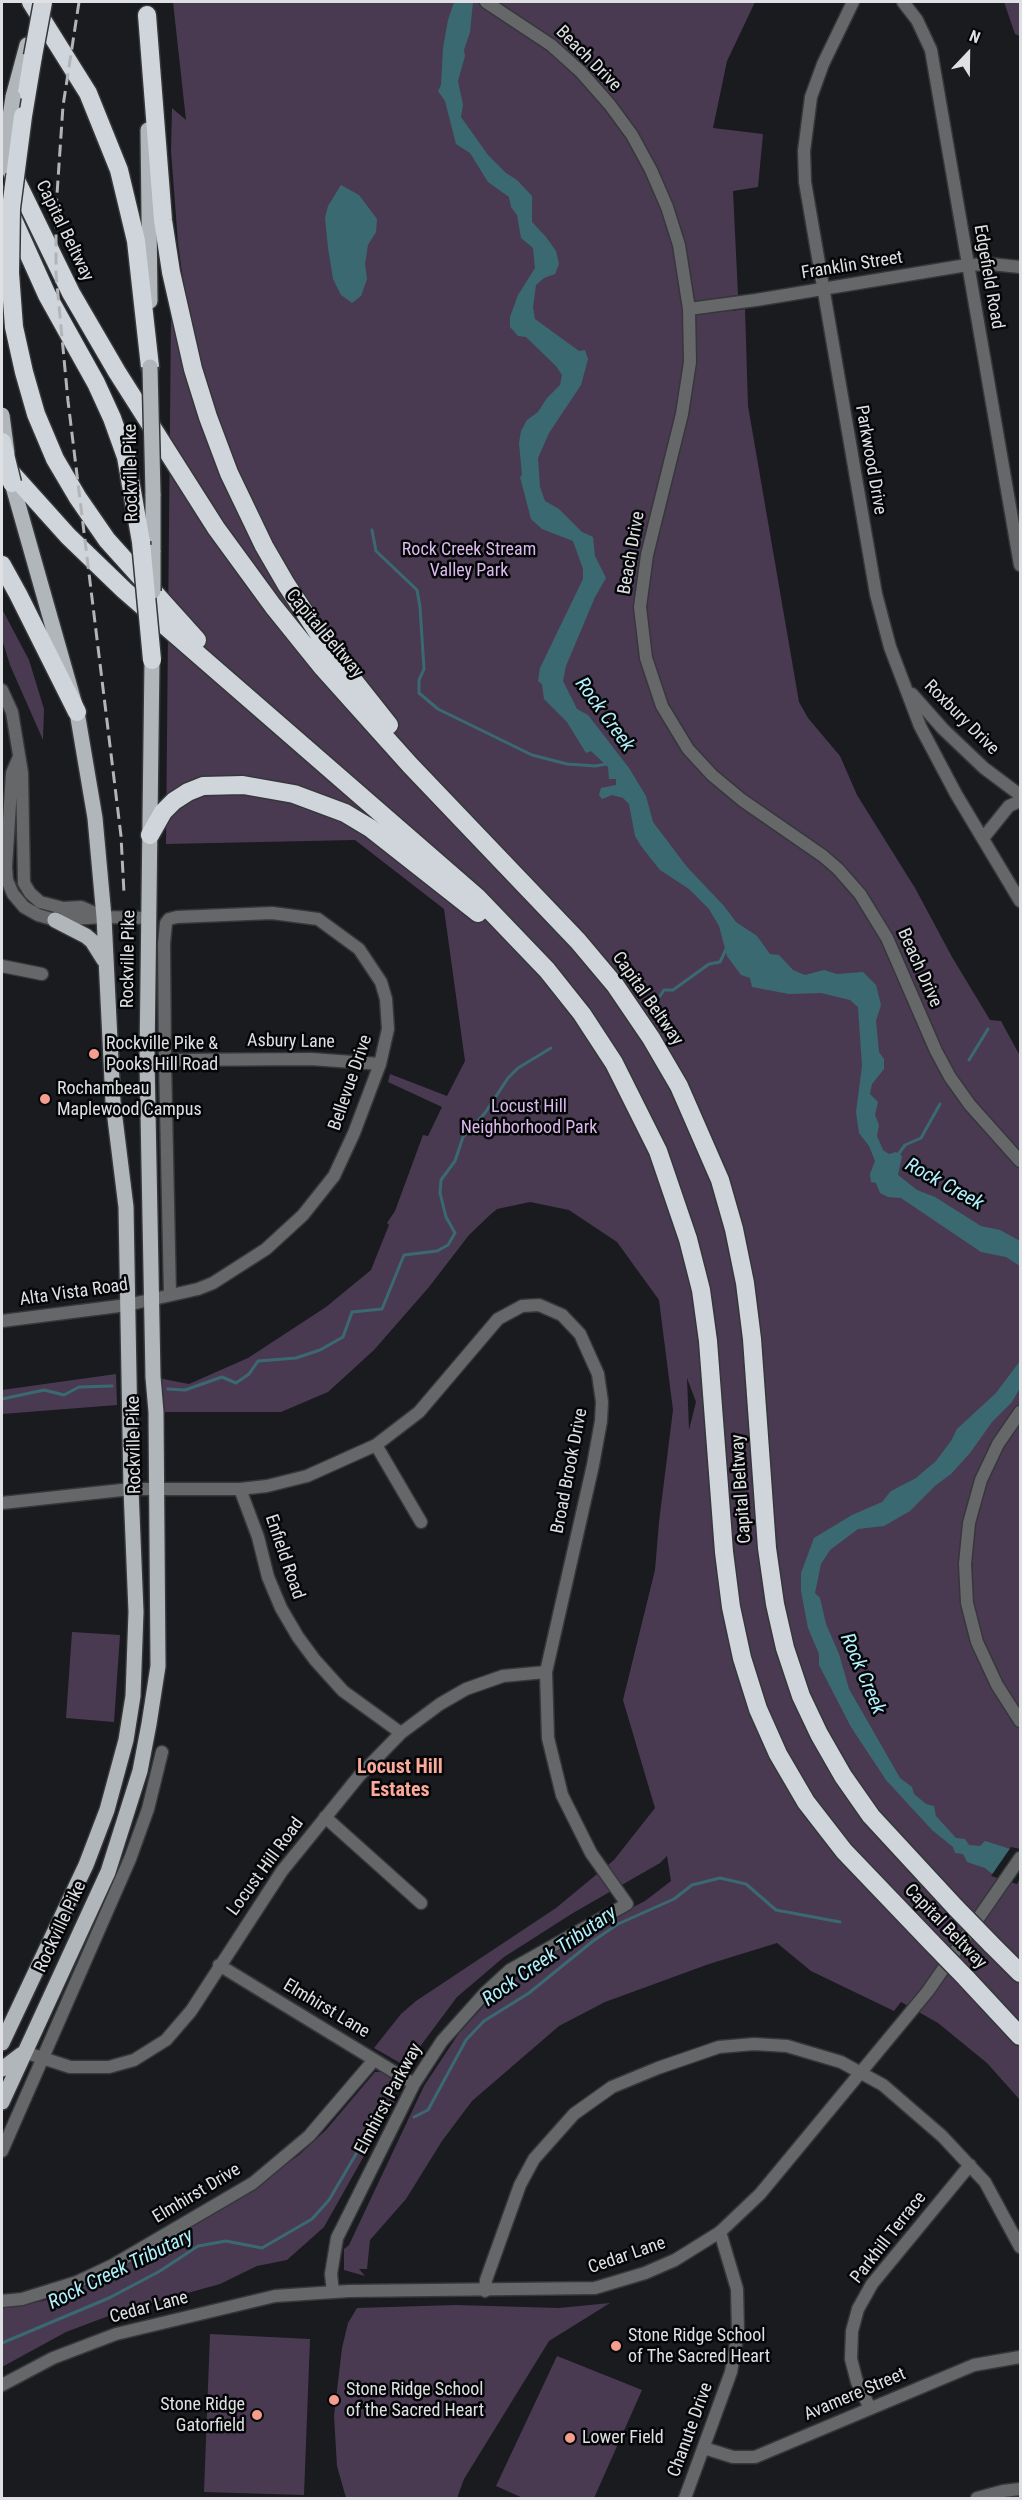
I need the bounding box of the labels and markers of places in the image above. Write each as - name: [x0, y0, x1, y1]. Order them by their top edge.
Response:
- place label: Rockville Pike & Pooks Hill Road: [106, 1033, 218, 1076]
- marker: Rockville Pike & Pooks Hill Road: [87, 1047, 101, 1061]
- place label: Rochambeau Maplewood Campus: [57, 1078, 202, 1120]
- marker: Rochambeau Maplewood Campus: [38, 1092, 52, 1106]
- place label: Stone Ridge School of The Sacred Heart: [628, 2325, 770, 2368]
- marker: Stone Ridge School of The Sacred Heart: [609, 2339, 623, 2353]
- place label: Stone Ridge School of the Sacred Heart: [346, 2379, 484, 2422]
- marker: Stone Ridge School of the Sacred Heart: [327, 2393, 341, 2407]
- place label: Stone Ridge Gatorfield: [160, 2394, 245, 2436]
- marker: Stone Ridge Gatorfield: [250, 2408, 264, 2422]
- place label: Lower Field: [582, 2427, 664, 2449]
- marker: Lower Field: [563, 2431, 577, 2445]

